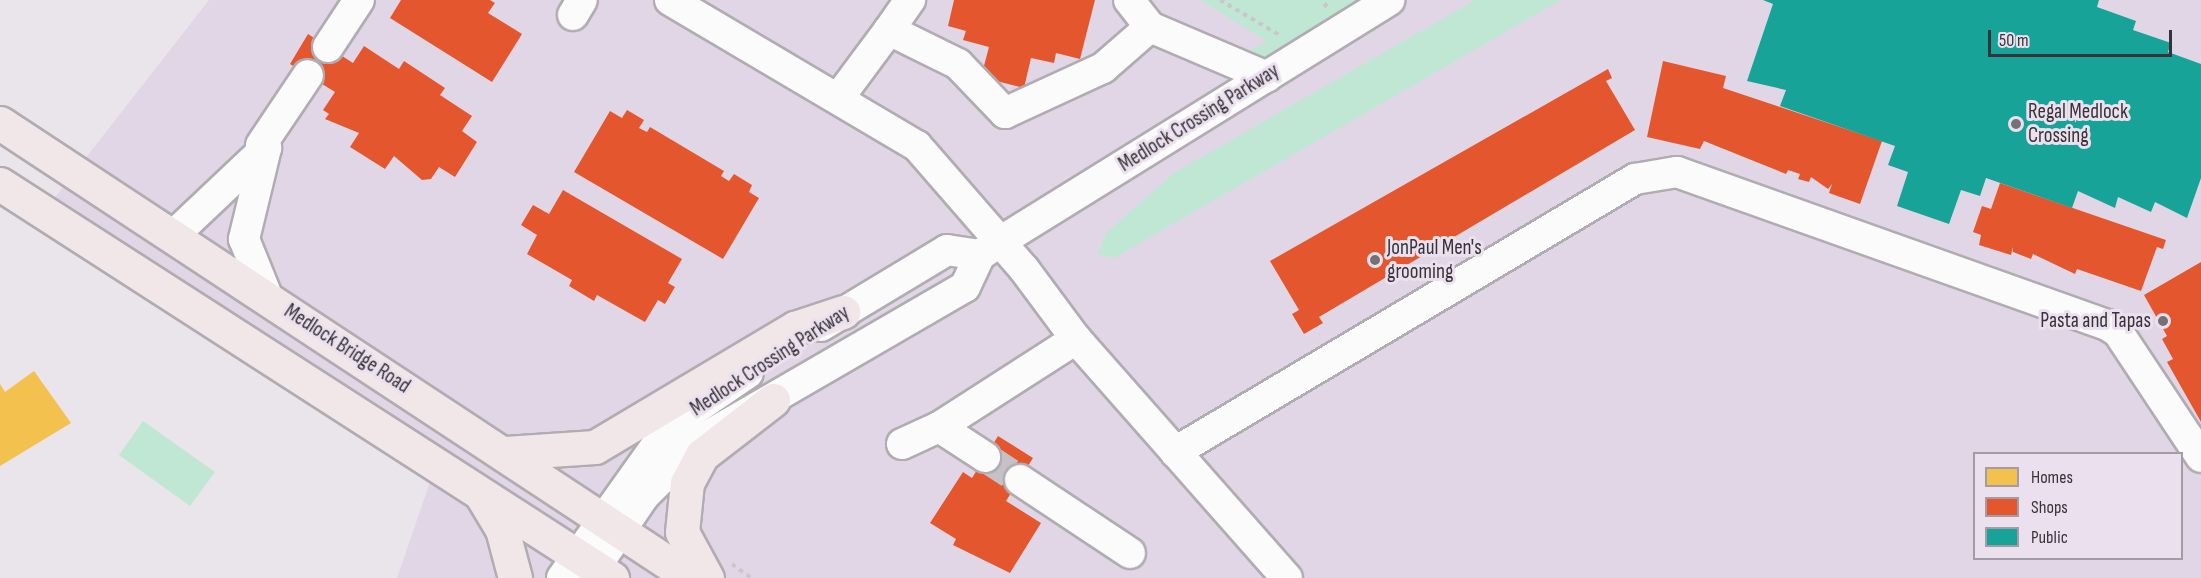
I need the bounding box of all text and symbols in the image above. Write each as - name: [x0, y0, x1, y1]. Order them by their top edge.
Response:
- scale bar: [1991, 18, 2176, 56]
- text: 50 m: [1999, 30, 2029, 51]
- street label: Medlock Crossing Parkway: [1114, 58, 1284, 178]
- place label: Regal Medlock Crossing: [2028, 99, 2128, 149]
- marker: Regal Medlock Crossing: [2009, 117, 2023, 131]
- place label: JonPaul Men's grooming: [1387, 235, 1482, 285]
- marker: JonPaul Men's grooming: [1368, 253, 1382, 267]
- street label: Medlock Bridge Road: [279, 299, 415, 399]
- street label: Medlock Crossing Parkway: [686, 300, 854, 422]
- place label: Pasta and Tapas: [2040, 308, 2151, 334]
- marker: Pasta and Tapas: [2156, 314, 2170, 328]
- legend: [1973, 452, 2183, 560]
- text: Homes: [2031, 467, 2073, 488]
- text: Shops: [2031, 497, 2068, 518]
- text: Public: [2031, 527, 2068, 548]

